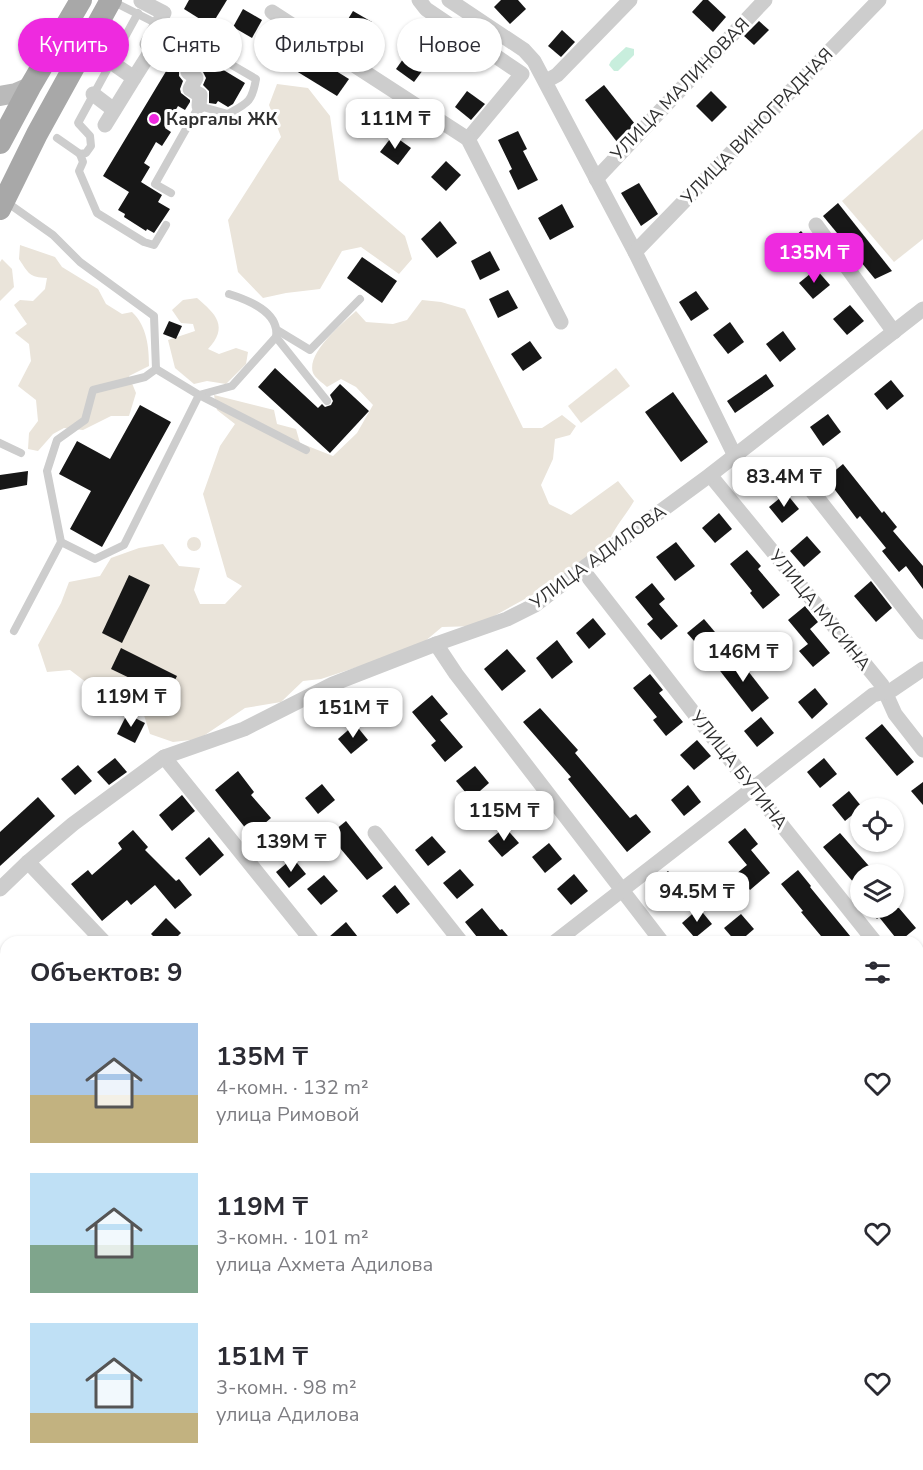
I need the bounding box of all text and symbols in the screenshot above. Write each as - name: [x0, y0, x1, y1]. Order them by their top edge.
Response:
- street label: УЛИЦА МАЛИНОВАЯ: [605, 12, 755, 166]
- chip: Купить: [18, 18, 129, 72]
- chip: Снять: [141, 18, 242, 72]
- chip: Фильтры: [254, 18, 385, 72]
- chip: Новое: [397, 18, 502, 72]
- street label: УЛИЦА ВИНОГРАДНАЯ: [675, 42, 838, 210]
- pin: 111M ₸: [346, 99, 444, 150]
- text: 111M ₸: [360, 105, 430, 132]
- place label: Каргалы ЖК: [166, 107, 278, 131]
- marker: Каргалы ЖК: [147, 112, 161, 126]
- pin: 135M ₸: [765, 233, 863, 284]
- text: 135M ₸: [779, 239, 849, 266]
- pin: 83.4M ₸: [729, 457, 839, 508]
- text: 83.4M ₸: [746, 463, 822, 490]
- street label: УЛИЦА АДИЛОВА: [524, 499, 671, 615]
- street label: УЛИЦА МУСИНА: [763, 544, 876, 675]
- pin: 146M ₸: [694, 632, 792, 683]
- text: 146M ₸: [708, 638, 778, 665]
- pin: 119M ₸: [82, 677, 180, 728]
- text: 119M ₸: [96, 683, 166, 710]
- pin: 151M ₸: [304, 688, 402, 739]
- text: 151M ₸: [318, 694, 388, 721]
- street label: УЛИЦА БУТИНА: [684, 705, 793, 834]
- pin: 115M ₸: [455, 791, 553, 842]
- text: 115M ₸: [469, 797, 539, 824]
- map controls: [850, 798, 904, 918]
- button: locate: [850, 798, 904, 852]
- pin: 139M ₸: [242, 822, 340, 873]
- text: 139M ₸: [256, 828, 326, 855]
- button: layers: [850, 864, 904, 918]
- pin: 94.5M ₸: [642, 872, 752, 923]
- text: 94.5M ₸: [659, 878, 735, 905]
- text: Объектов: 9: [30, 955, 183, 990]
- icon: filters: [861, 956, 894, 989]
- text: 135M ₸: [216, 1039, 308, 1074]
- icon: home: [78, 1047, 150, 1119]
- icon: heart: [861, 1067, 894, 1100]
- text: 4-комн. · 132 m²: [216, 1074, 369, 1101]
- text: улица Римовой: [216, 1101, 360, 1128]
- text: 119M ₸: [216, 1189, 308, 1224]
- icon: home: [78, 1197, 150, 1269]
- icon: heart: [861, 1217, 894, 1250]
- text: 3-комн. · 101 m²: [216, 1224, 369, 1251]
- text: улица Ахмета Адилова: [216, 1251, 433, 1278]
- text: 151M ₸: [216, 1339, 308, 1374]
- icon: home: [78, 1347, 150, 1419]
- icon: heart: [861, 1367, 894, 1400]
- text: 3-комн. · 98 m²: [216, 1374, 357, 1401]
- text: улица Адилова: [216, 1401, 360, 1428]

